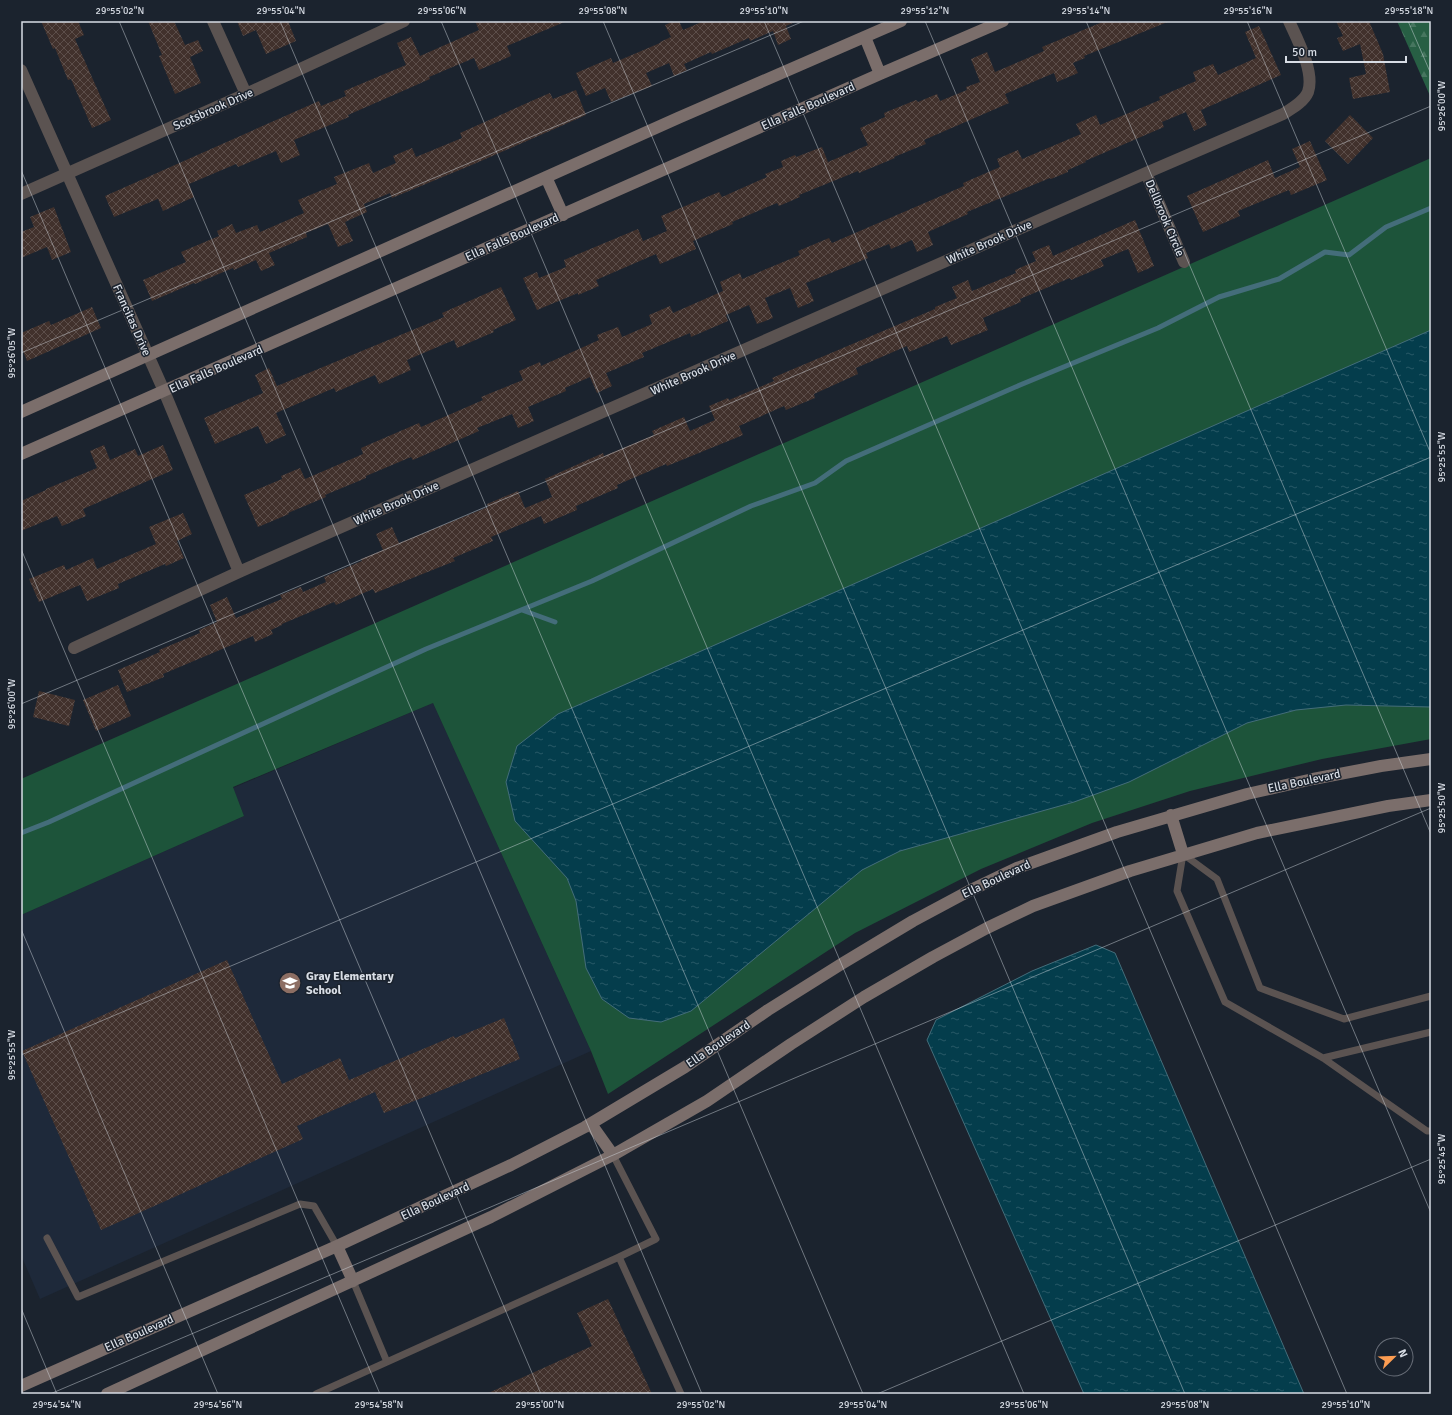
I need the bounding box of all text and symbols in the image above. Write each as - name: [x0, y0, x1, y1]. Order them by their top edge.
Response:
- text: 29°55'02"N: [96, 5, 144, 17]
- text: 29°55'04"N: [257, 5, 305, 17]
- text: 29°55'06"N: [418, 5, 466, 17]
- text: 29°55'08"N: [579, 5, 627, 17]
- text: 29°55'10"N: [740, 5, 788, 17]
- text: 29°55'12"N: [901, 5, 949, 17]
- text: 29°55'14"N: [1062, 5, 1110, 17]
- text: 29°55'16"N: [1224, 5, 1272, 17]
- text: 29°55'18"N: [1385, 5, 1433, 17]
- scale bar: [1286, 38, 1406, 64]
- text: 50 m: [1292, 45, 1317, 60]
- street label: Ella Falls Boulevard: [759, 79, 857, 134]
- text: 95°26'00"W: [1436, 80, 1448, 131]
- street label: Scotsbrook Drive: [171, 85, 256, 134]
- street label: Dellbrook Circle: [1142, 177, 1187, 259]
- street label: Ella Falls Boulevard: [463, 210, 561, 265]
- street label: White Brook Drive: [944, 217, 1034, 268]
- street label: Francitas Drive: [109, 282, 154, 358]
- text: 95°26'05"W: [6, 327, 18, 378]
- street label: Ella Falls Boulevard: [167, 342, 265, 397]
- street label: White Brook Drive: [648, 348, 738, 399]
- text: 95°25'55"W: [1436, 431, 1448, 482]
- street label: White Brook Drive: [351, 478, 441, 529]
- text: 95°26'00"W: [6, 678, 18, 729]
- street label: Ella Boulevard: [1266, 766, 1342, 797]
- text: 95°25'50"W: [1436, 782, 1448, 833]
- street label: Ella Boulevard: [960, 857, 1033, 902]
- place label: Gray Elementary School: [306, 969, 394, 998]
- school or university icon: Gray Elementary School: [277, 970, 303, 996]
- street label: Ella Boulevard: [683, 1018, 753, 1071]
- text: 95°25'55"W: [6, 1029, 18, 1080]
- text: 95°25'45"W: [1436, 1133, 1448, 1184]
- street label: Ella Boulevard: [399, 1179, 472, 1224]
- street label: Ella Boulevard: [102, 1312, 176, 1355]
- north arrow: [1374, 1337, 1414, 1377]
- text: N: [1395, 1347, 1410, 1359]
- text: 29°54'54"N: [33, 1399, 81, 1411]
- text: 29°54'56"N: [194, 1399, 242, 1411]
- text: 29°54'58"N: [355, 1399, 403, 1411]
- text: 29°55'00"N: [516, 1399, 564, 1411]
- text: 29°55'02"N: [677, 1399, 725, 1411]
- text: 29°55'04"N: [839, 1399, 887, 1411]
- text: 29°55'06"N: [1000, 1399, 1048, 1411]
- text: 29°55'08"N: [1161, 1399, 1209, 1411]
- text: 29°55'10"N: [1322, 1399, 1370, 1411]

